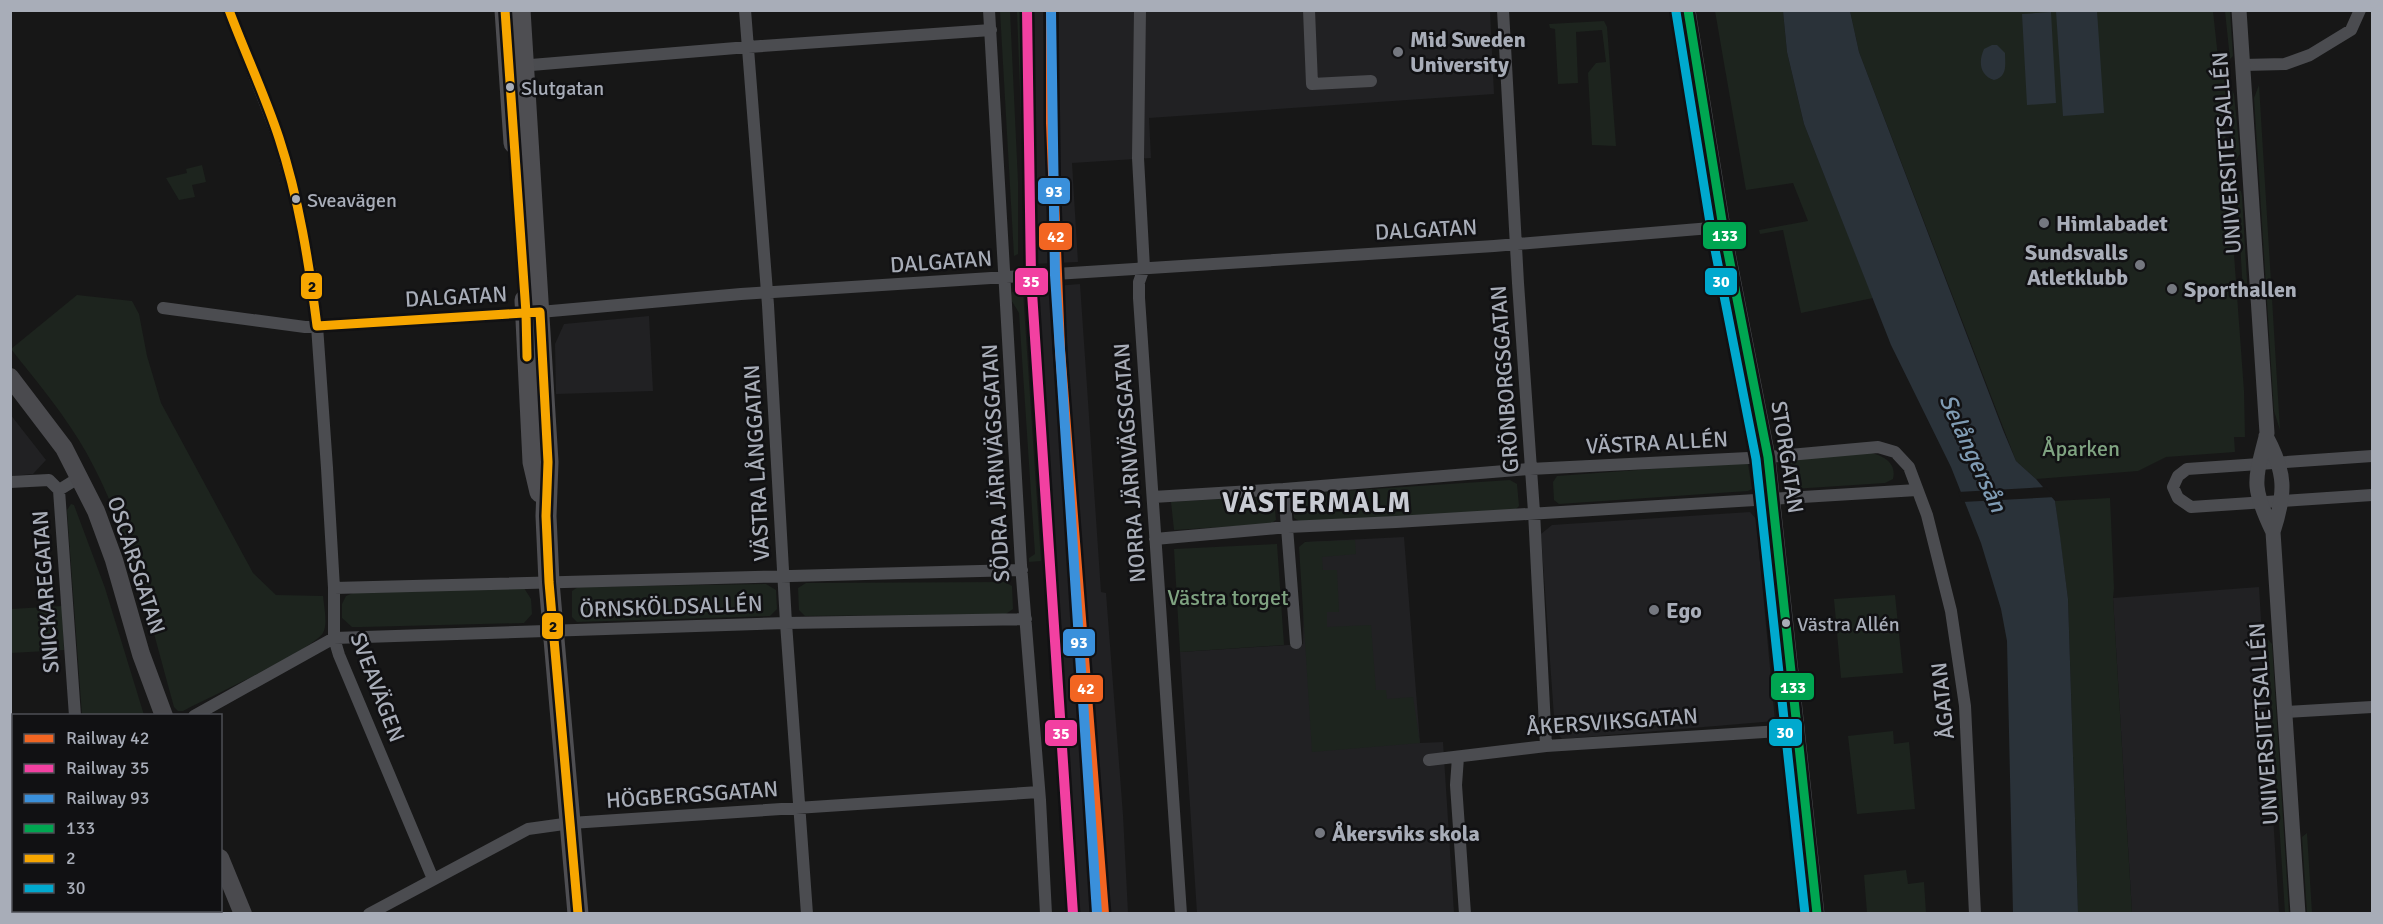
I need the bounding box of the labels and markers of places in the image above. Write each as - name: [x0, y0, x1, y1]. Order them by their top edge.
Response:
- place label: Mid Sweden University: [1410, 26, 1526, 78]
- marker: Mid Sweden University: [1391, 45, 1405, 59]
- place label: Slutgatan: [521, 76, 604, 101]
- marker: Slutgatan: [504, 81, 516, 93]
- place label: Sveavägen: [307, 188, 397, 213]
- marker: Sveavägen: [290, 193, 302, 205]
- place label: Himlabadet: [2056, 210, 2168, 237]
- marker: Himlabadet: [2037, 216, 2051, 230]
- place label: Sundsvalls Atletklubb: [2025, 239, 2128, 291]
- marker: Sundsvalls Atletklubb: [2133, 258, 2147, 272]
- place label: Sporthallen: [2184, 276, 2297, 303]
- marker: Sporthallen: [2165, 282, 2179, 296]
- place label: Ego: [1666, 597, 1702, 624]
- marker: Ego: [1647, 603, 1661, 617]
- place label: Västra Allén: [1797, 612, 1900, 637]
- marker: Västra Allén: [1780, 617, 1792, 629]
- place label: Åkersviks skola: [1332, 820, 1480, 847]
- marker: Åkersviks skola: [1313, 826, 1327, 840]

